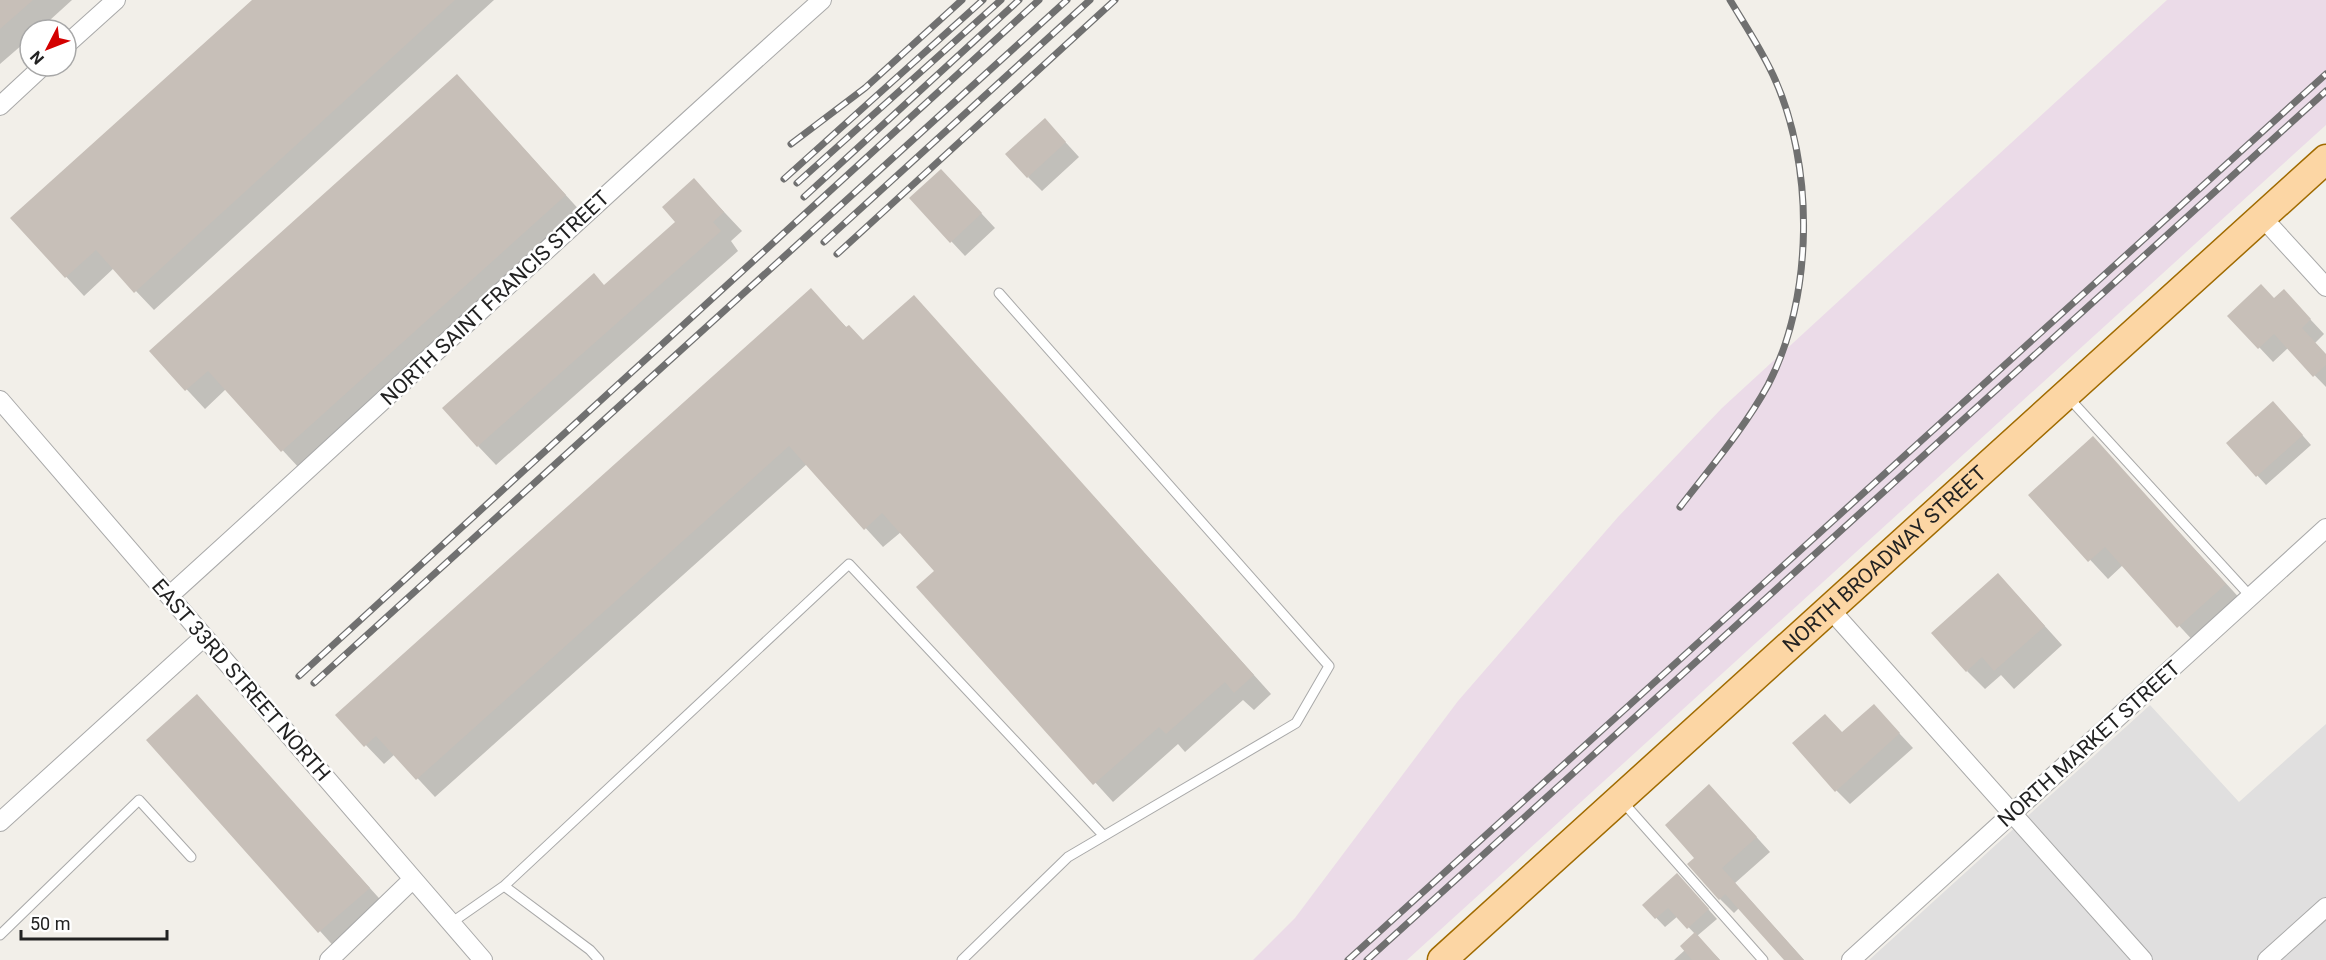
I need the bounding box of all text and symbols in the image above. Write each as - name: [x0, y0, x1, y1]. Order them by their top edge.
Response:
- north arrow: [18, 18, 78, 78]
- text: N: [26, 47, 48, 68]
- street label: NORTH SAINT FRANCIS STREET: [376, 186, 614, 410]
- street label: NORTH BROADWAY STREET: [1778, 461, 1991, 657]
- street label: EAST 33RD STREET NORTH: [147, 574, 335, 786]
- street label: NORTH MARKET STREET: [1993, 656, 2185, 832]
- scale bar: [21, 903, 166, 941]
- text: 50 m: [30, 913, 70, 934]

